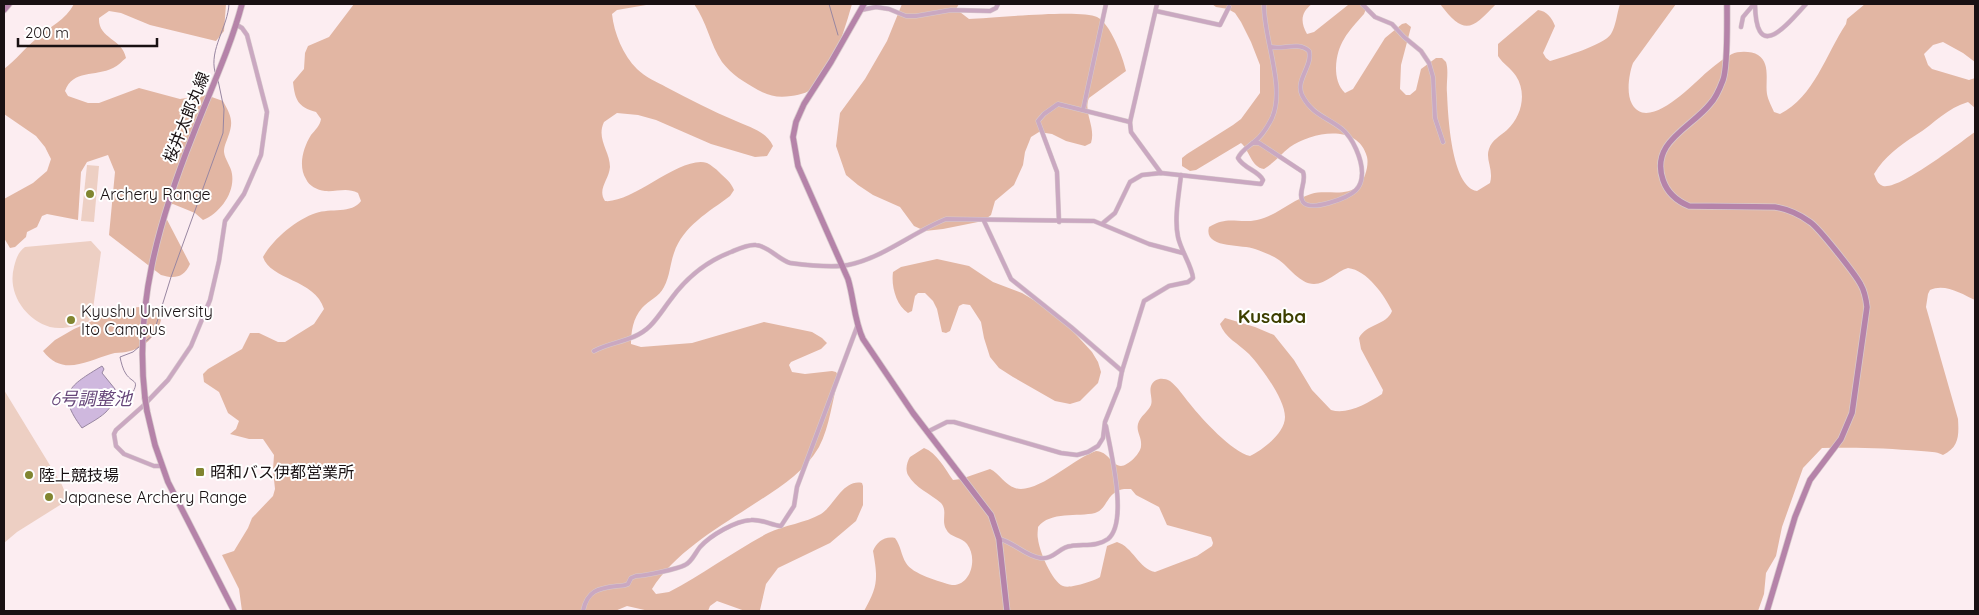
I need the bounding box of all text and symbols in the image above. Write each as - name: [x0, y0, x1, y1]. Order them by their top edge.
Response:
- scale bar: [18, 15, 156, 47]
- text: 200 m: [25, 23, 69, 42]
- street label: 桜井太郎丸線: [159, 69, 213, 165]
- place label: Archery Range: [100, 184, 211, 204]
- marker: Archery Range: [84, 188, 96, 200]
- place label: Kyushu University Ito Campus: [81, 301, 213, 339]
- district label: Kusaba: [1238, 304, 1306, 328]
- marker: Kyushu University Ito Campus: [65, 314, 77, 326]
- water label: 6号調整池: [50, 387, 134, 410]
- place label: 昭和バス伊都営業所: [210, 462, 354, 482]
- place label: 陸上競技場: [39, 465, 119, 485]
- marker: 昭和バス伊都営業所: [194, 466, 206, 478]
- marker: 陸上競技場: [23, 469, 35, 481]
- place label: Japanese Archery Range: [59, 487, 247, 507]
- marker: Japanese Archery Range: [43, 491, 55, 503]

